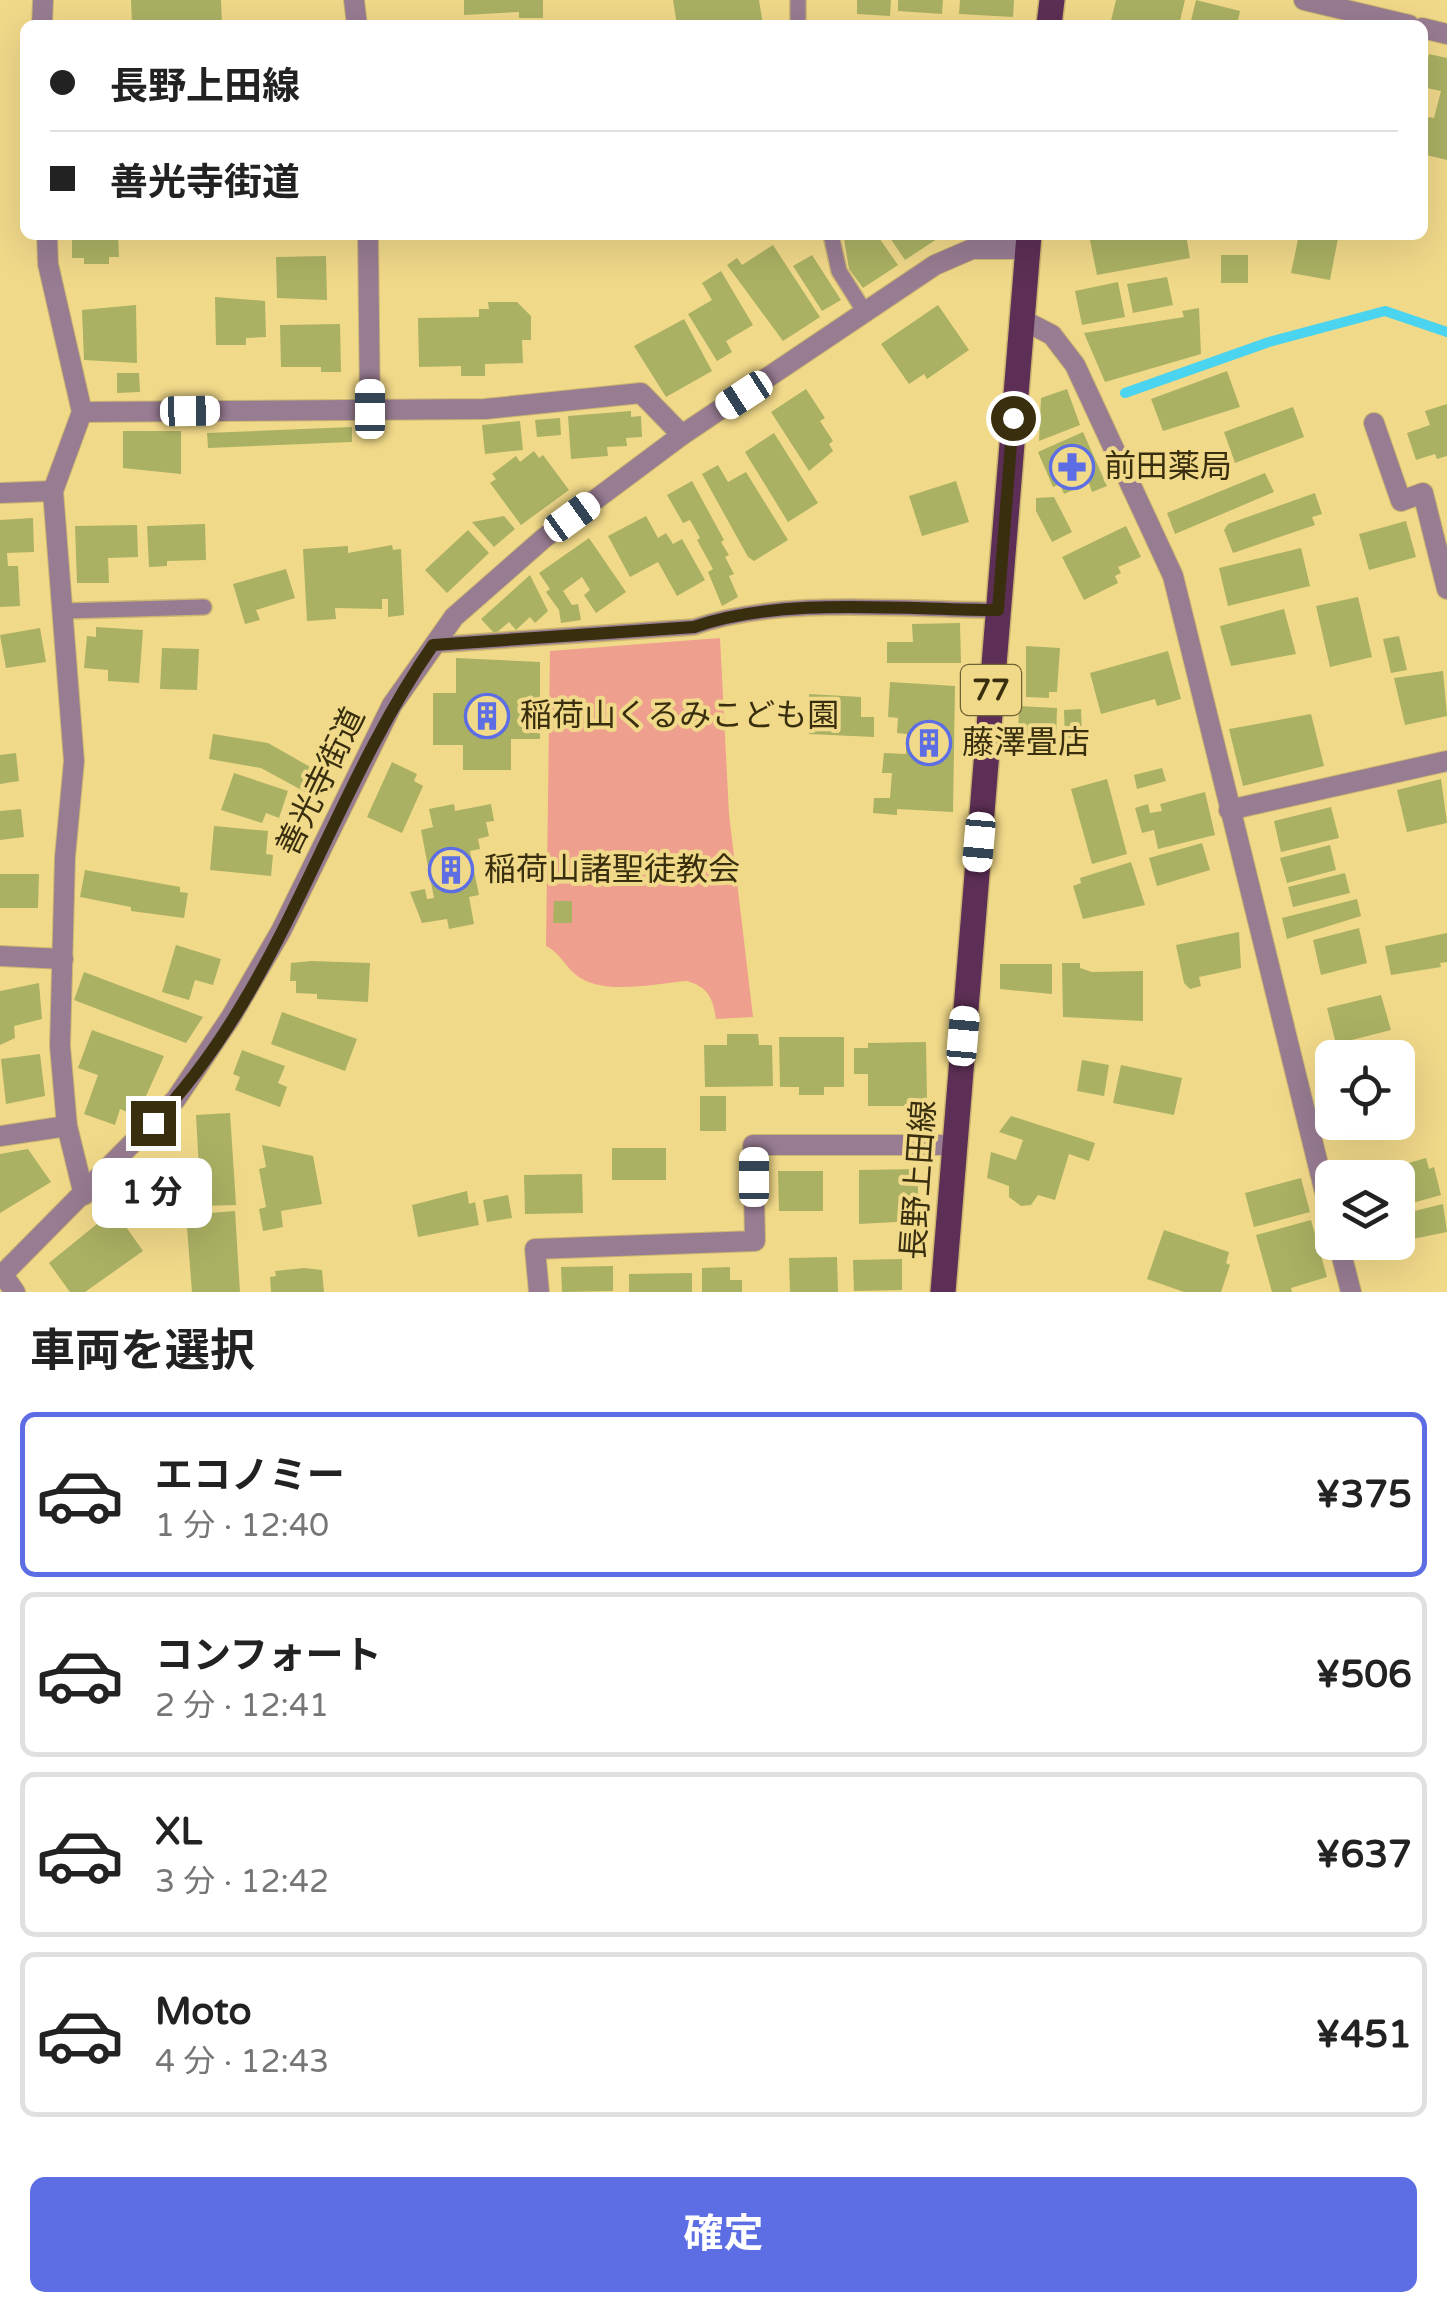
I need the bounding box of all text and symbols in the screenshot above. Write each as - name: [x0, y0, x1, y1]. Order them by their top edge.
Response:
- text: 長野上田線: [110, 64, 300, 110]
- text: 善光寺街道: [110, 160, 300, 206]
- car: [711, 366, 777, 424]
- car: [355, 379, 385, 439]
- car: [160, 395, 220, 427]
- route start: [991, 396, 1036, 441]
- pharmacy icon: 前田薬局: [1049, 444, 1095, 490]
- place label: 前田薬局: [1104, 448, 1232, 486]
- car: [539, 487, 605, 547]
- road number: 77: [961, 665, 1021, 715]
- building icon: 稲荷山くるみこども園: [464, 693, 510, 739]
- place label: 稲荷山くるみこども園: [520, 697, 839, 735]
- street label: 善光寺街道: [269, 702, 373, 862]
- building icon: 藤澤畳店: [906, 720, 952, 766]
- place label: 藤澤畳店: [962, 724, 1090, 762]
- car: [961, 811, 997, 873]
- building icon: 稲荷山諸聖徒教会: [428, 847, 474, 893]
- place label: 稲荷山諸聖徒教会: [484, 851, 740, 889]
- car: [945, 1005, 981, 1067]
- map controls: [1315, 1040, 1415, 1260]
- button: locate: [1315, 1040, 1415, 1140]
- street label: 長野上田線: [894, 1099, 944, 1261]
- route end: [131, 1101, 176, 1146]
- car: [739, 1147, 769, 1207]
- callout: 1 分: [93, 1158, 213, 1228]
- button: layers: [1315, 1160, 1415, 1260]
- text: 1 分: [122, 1174, 182, 1212]
- text: 車両を選択: [30, 1325, 255, 1379]
- icon: car: [35, 1450, 125, 1540]
- text: エコノミー: [155, 1453, 345, 1499]
- text: ¥375: [1315, 1472, 1412, 1518]
- text: 1 分 · 12:40: [155, 1507, 329, 1545]
- icon: car: [35, 1630, 125, 1720]
- text: コンフォート: [155, 1633, 382, 1679]
- text: ¥506: [1315, 1652, 1412, 1698]
- text: 2 分 · 12:41: [155, 1687, 329, 1725]
- text: XL: [155, 1809, 202, 1855]
- icon: car: [35, 1810, 125, 1900]
- text: ¥637: [1315, 1832, 1412, 1878]
- text: 3 分 · 12:42: [155, 1863, 329, 1901]
- text: Moto: [155, 1989, 251, 2035]
- icon: car: [35, 1990, 125, 2080]
- text: ¥451: [1315, 2012, 1412, 2058]
- text: 4 分 · 12:43: [155, 2043, 329, 2081]
- button: 確定: [30, 2177, 1417, 2292]

